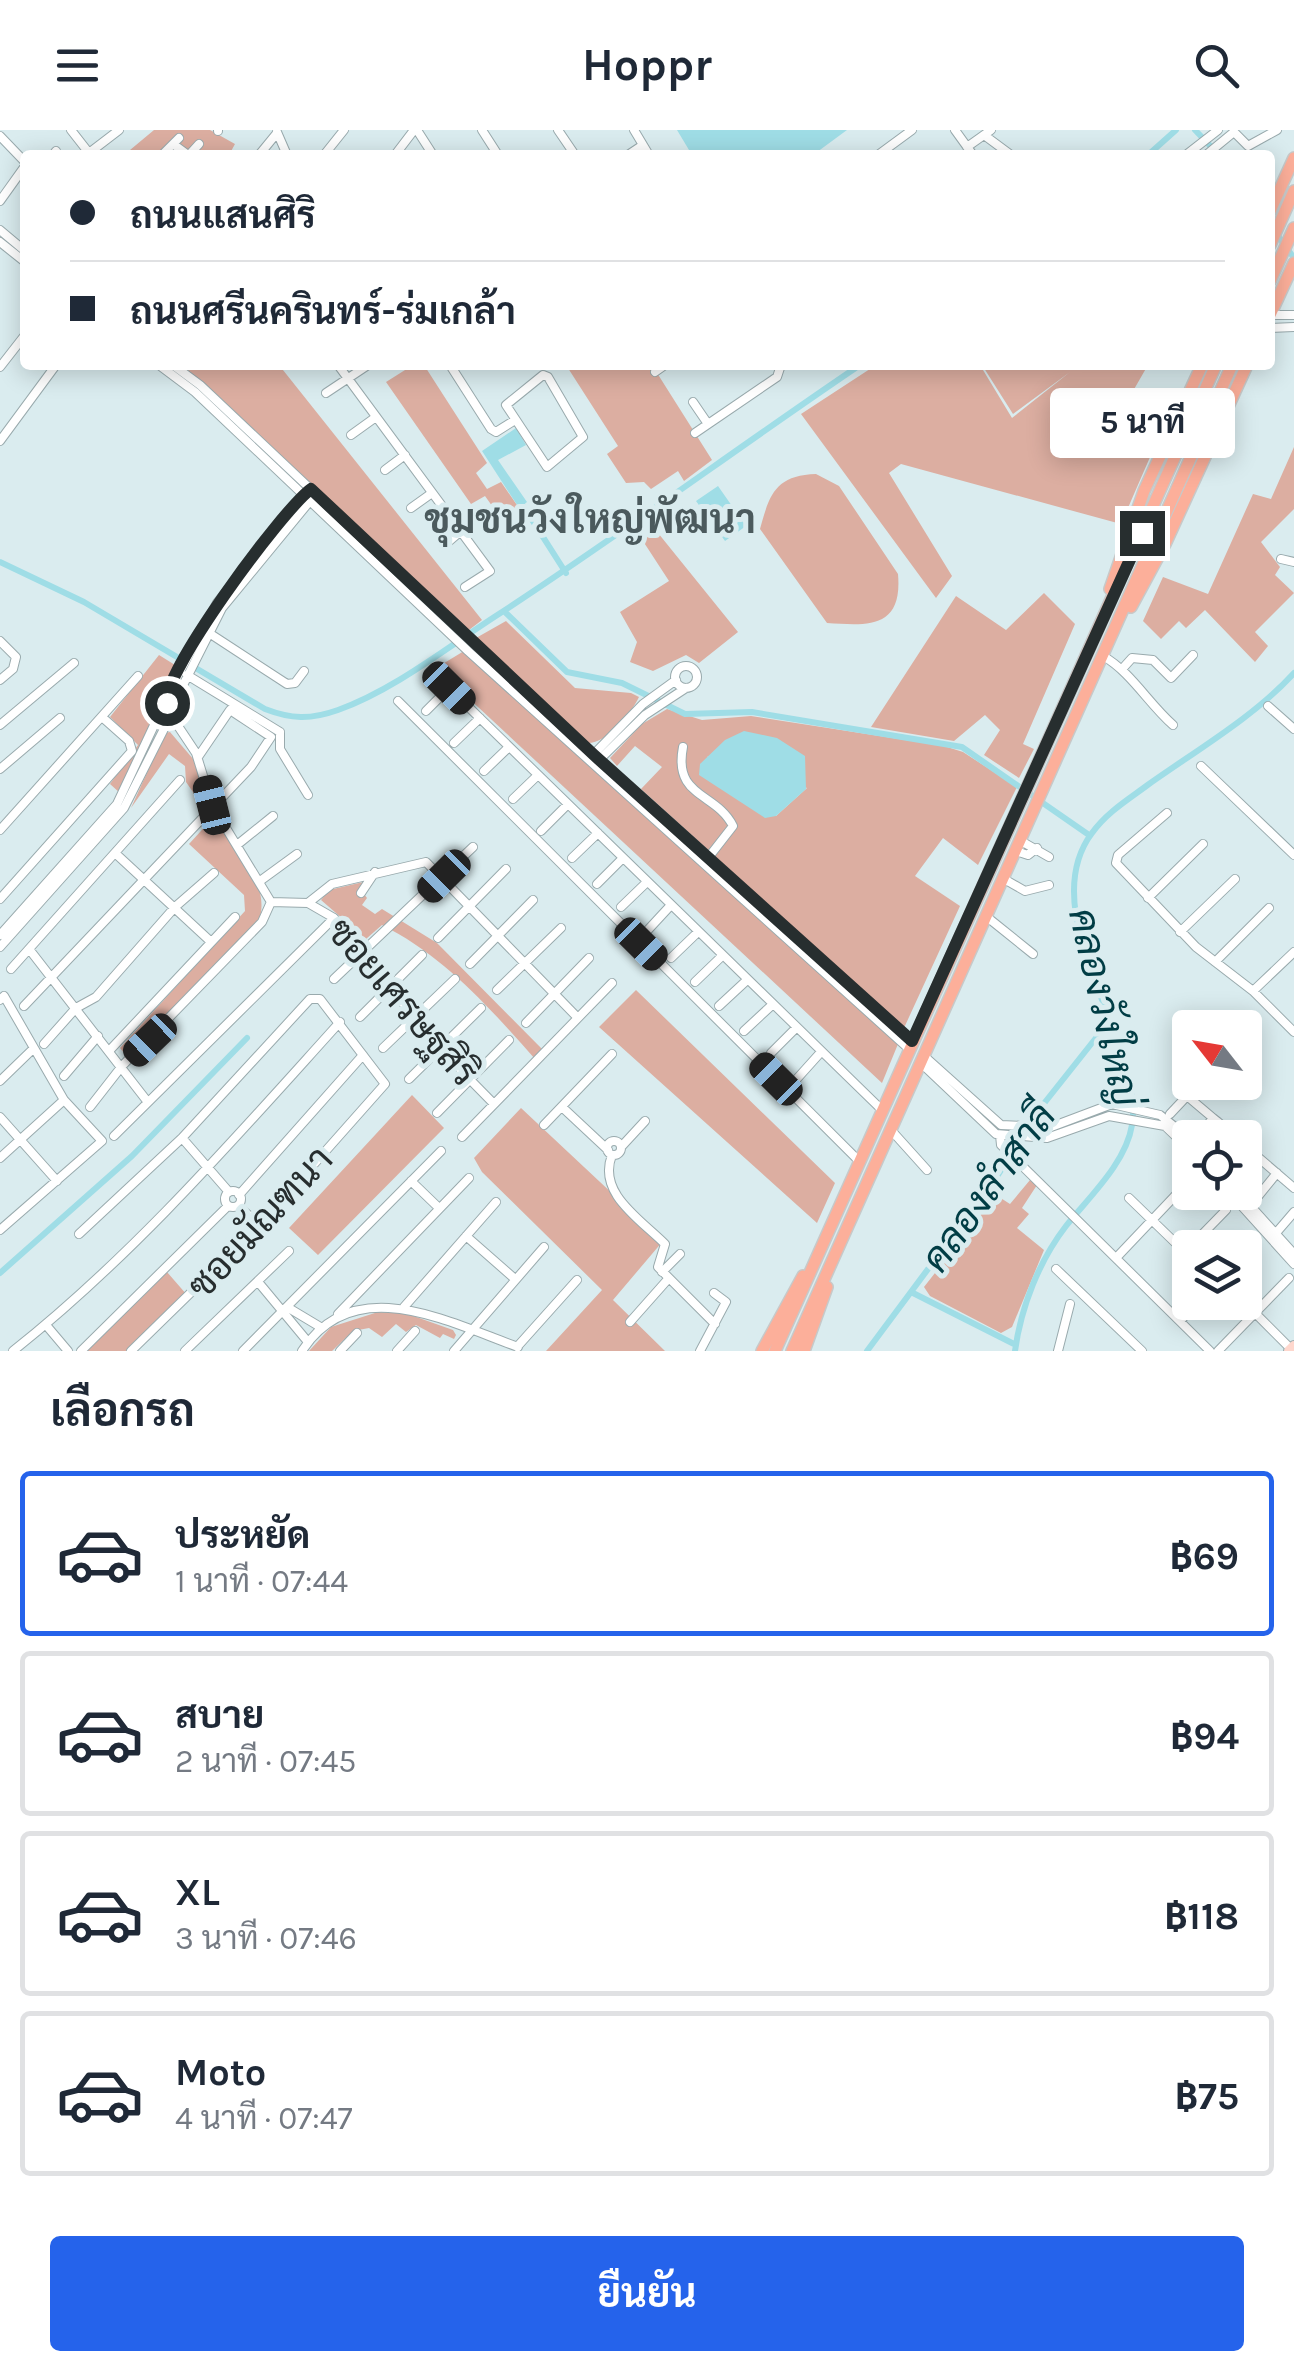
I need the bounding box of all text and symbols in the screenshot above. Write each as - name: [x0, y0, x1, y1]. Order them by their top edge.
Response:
- icon: menu: [50, 38, 105, 93]
- icon: search: [1189, 38, 1244, 93]
- text: Hoppr: [582, 39, 712, 91]
- text: ถนนแสนศิริ: [130, 193, 316, 238]
- text: ถนนศรีนครินทร์-ร่มเกล้า: [130, 289, 516, 334]
- callout: 5 นาที: [1050, 388, 1234, 458]
- text: 5 นาที: [1100, 404, 1185, 441]
- district label: ชุมชนวังใหญ่พัฒนา: [424, 492, 756, 547]
- route end: [1120, 511, 1165, 556]
- car: [417, 656, 481, 720]
- route start: [145, 681, 190, 726]
- car: [190, 772, 234, 838]
- car: [412, 844, 476, 908]
- water label: คลองวังใหญ่: [1058, 903, 1153, 1113]
- street label: ซอยเศรษฐสิริ: [316, 909, 488, 1097]
- car: [609, 912, 673, 976]
- car: [118, 1008, 182, 1072]
- north arrow: [1172, 1010, 1262, 1100]
- map controls: [1172, 1010, 1262, 1320]
- car: [744, 1047, 808, 1111]
- water label: คลองลำสาลี: [909, 1091, 1066, 1281]
- button: locate: [1172, 1120, 1262, 1210]
- street label: ซอยมัณฑนา: [178, 1137, 342, 1308]
- button: layers: [1172, 1230, 1262, 1320]
- text: เลือกรถ: [50, 1385, 195, 1437]
- icon: car: [55, 1509, 145, 1599]
- text: ประหยัด: [175, 1513, 310, 1558]
- text: ฿69: [1170, 1534, 1239, 1579]
- text: 1 นาที · 07:44: [175, 1563, 348, 1600]
- icon: car: [55, 1689, 145, 1779]
- text: สบาย: [175, 1693, 264, 1738]
- text: ฿94: [1170, 1714, 1239, 1759]
- text: 2 นาที · 07:45: [175, 1743, 356, 1780]
- icon: car: [55, 1869, 145, 1959]
- text: XL: [175, 1870, 220, 1915]
- text: ฿118: [1164, 1894, 1239, 1939]
- text: 3 นาที · 07:46: [175, 1920, 357, 1957]
- icon: car: [55, 2049, 145, 2139]
- text: Moto: [175, 2050, 266, 2095]
- text: ฿75: [1175, 2074, 1239, 2119]
- text: 4 นาที · 07:47: [175, 2100, 353, 2137]
- button: ยืนยัน: [50, 2236, 1244, 2351]

